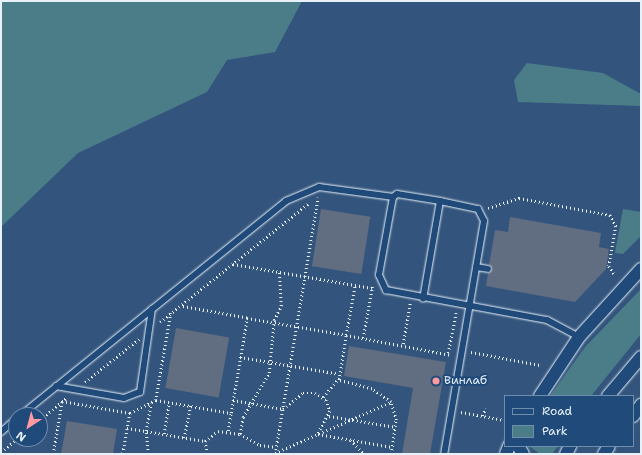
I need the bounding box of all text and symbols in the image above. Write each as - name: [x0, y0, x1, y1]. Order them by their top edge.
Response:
- place label: Винлаб: [444, 374, 487, 388]
- marker: Винлаб: [431, 376, 441, 386]
- legend: [504, 395, 634, 447]
- text: Road: [542, 403, 572, 419]
- north arrow: [8, 407, 48, 447]
- text: Park: [542, 423, 568, 439]
- text: N: [13, 428, 29, 445]

